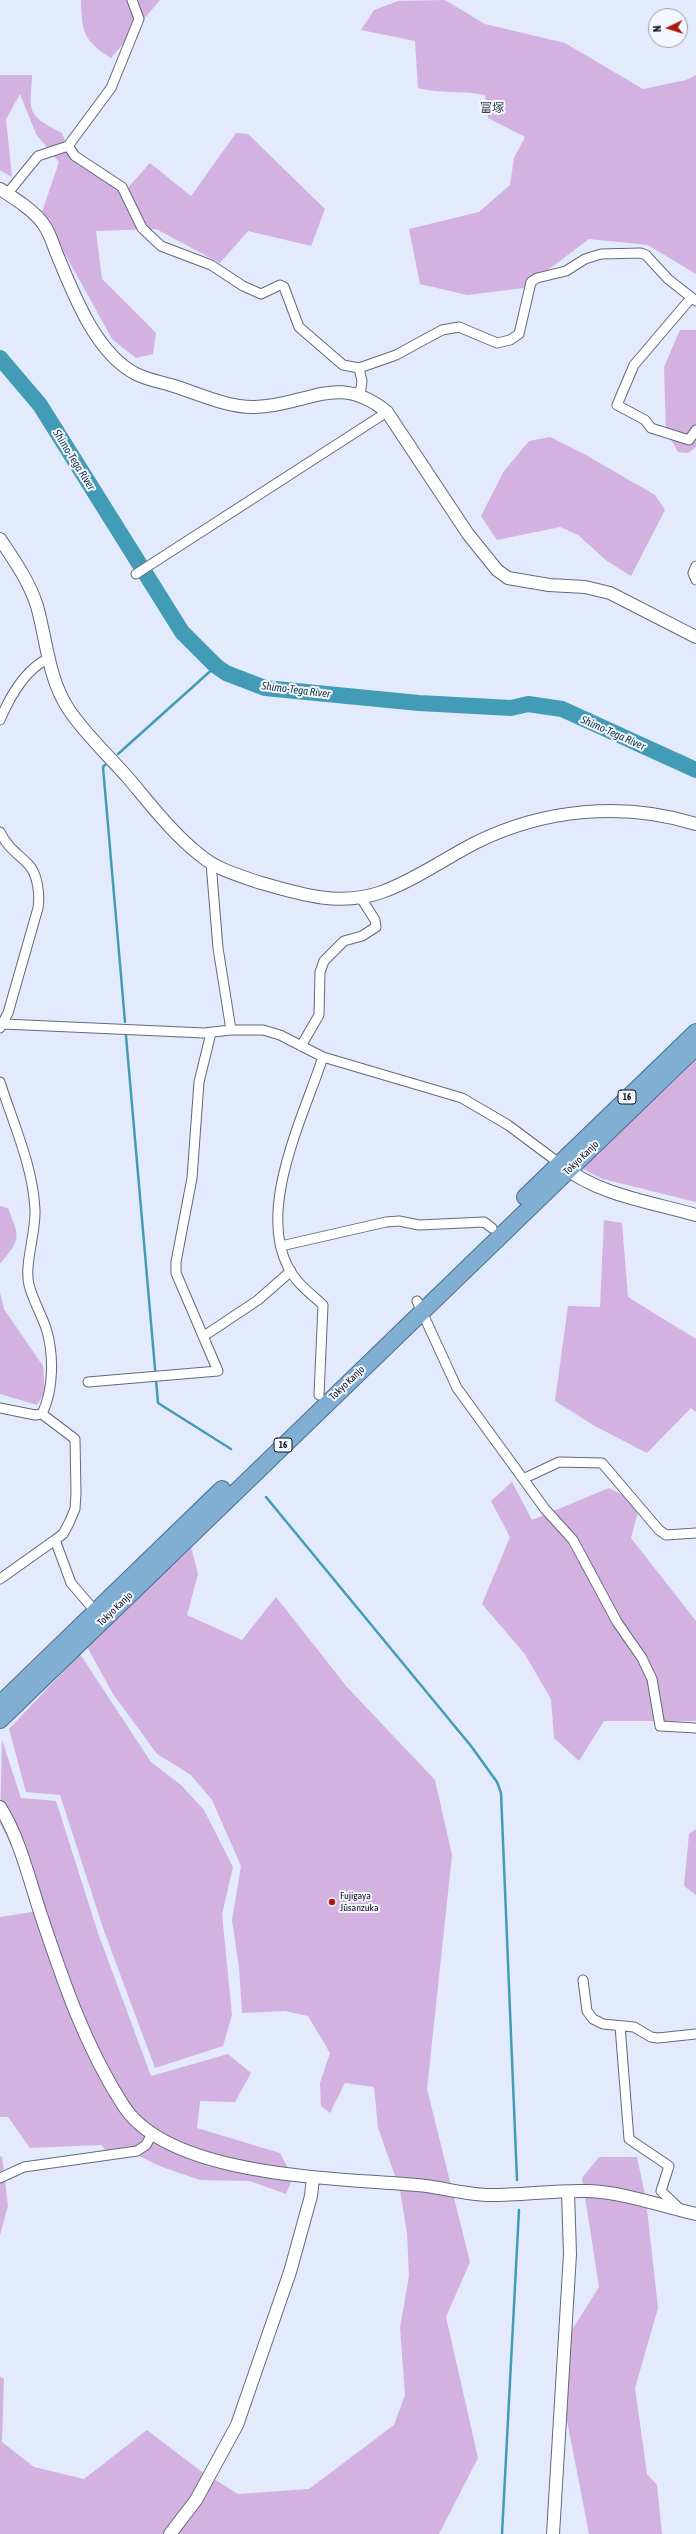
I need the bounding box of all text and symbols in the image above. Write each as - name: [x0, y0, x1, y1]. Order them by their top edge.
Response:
- north arrow: [648, 8, 688, 48]
- text: N: [651, 25, 663, 32]
- district label: 富塚: [480, 101, 504, 115]
- water label: Shimo-Tega River: [50, 427, 98, 493]
- water label: Shimo-Tega River: [261, 679, 331, 701]
- water label: Shimo-Tega River: [579, 713, 647, 753]
- road number: 16: [618, 1090, 636, 1104]
- street label: Tokyo Kanjo: [561, 1138, 601, 1178]
- street label: Tokyo Kanjo: [327, 1363, 367, 1403]
- road number: 16: [274, 1438, 292, 1452]
- street label: Tokyo Kanjo: [95, 1589, 135, 1629]
- place label: Fujigaya Jūsanzuka: [340, 1890, 379, 1914]
- marker: Fujigaya Jūsanzuka: [327, 1897, 337, 1907]

